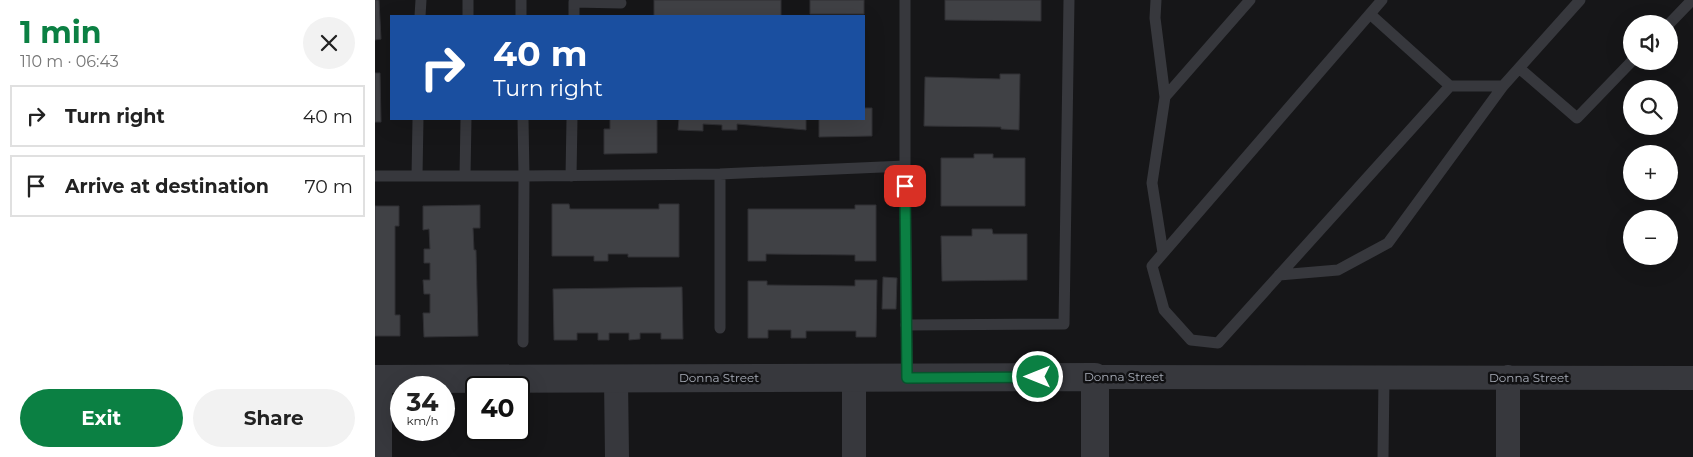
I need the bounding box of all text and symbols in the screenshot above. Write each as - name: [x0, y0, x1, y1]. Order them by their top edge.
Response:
- text: 1 min: [20, 14, 101, 51]
- map controls: [1623, 15, 1678, 265]
- button: sound: [1623, 15, 1678, 70]
- button: close: [303, 17, 355, 69]
- text: 40 m: [493, 32, 588, 75]
- icon: right: [410, 35, 475, 100]
- text: 110 m · 06:43: [20, 52, 119, 71]
- text: Turn right: [493, 75, 603, 102]
- button: search: [1623, 80, 1678, 135]
- icon: right: [22, 102, 50, 130]
- text: Turn right: [65, 105, 165, 128]
- text: 40 m: [303, 105, 353, 128]
- button: +: [1623, 145, 1678, 200]
- pin: [884, 165, 926, 207]
- icon: arrive: [22, 172, 50, 200]
- icon: arrive: [891, 172, 919, 200]
- text: Arrive at destination: [65, 175, 269, 198]
- text: 70 m: [304, 175, 353, 198]
- button: −: [1623, 210, 1678, 265]
- position arrow: [1011, 350, 1063, 402]
- street label: Donna Street: [1084, 369, 1164, 384]
- street label: Donna Street: [679, 370, 759, 385]
- street label: Donna Street: [1489, 370, 1569, 385]
- speed limit sign: 40: [465, 376, 530, 441]
- text: 34: [406, 387, 439, 417]
- button: Exit: [20, 389, 183, 447]
- button: Share: [193, 389, 355, 447]
- text: km/h: [406, 413, 439, 428]

